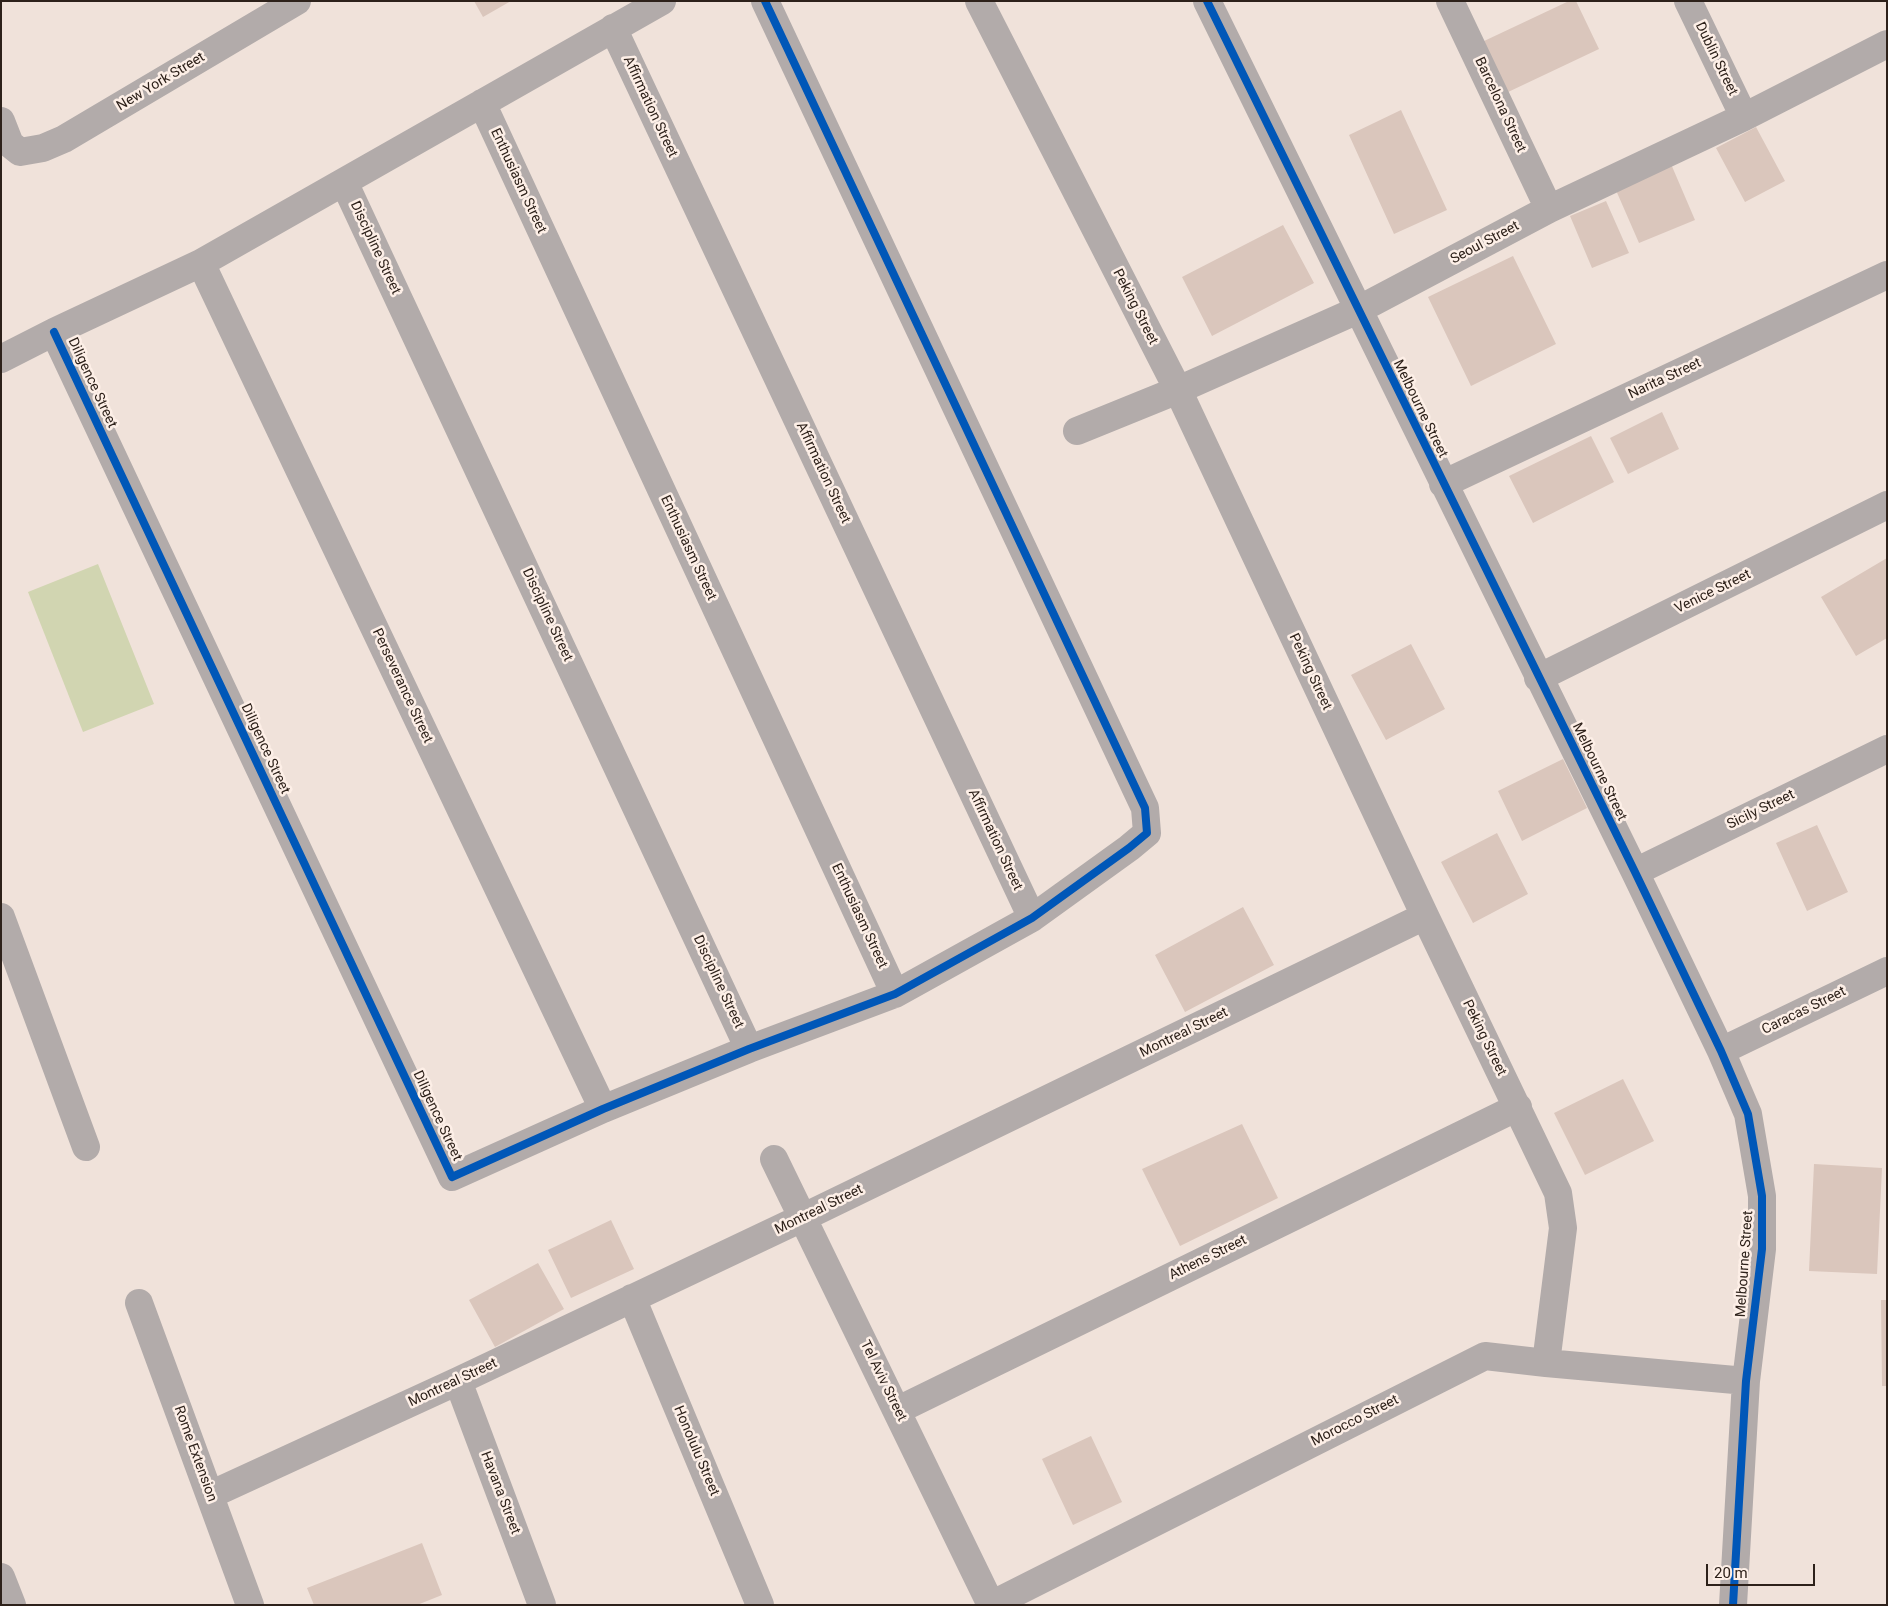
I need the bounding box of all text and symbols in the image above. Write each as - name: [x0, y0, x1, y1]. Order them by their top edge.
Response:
- street label: Dublin Street: [1691, 19, 1741, 99]
- street label: New York Street: [114, 49, 208, 115]
- street label: Affirmation Street: [619, 54, 681, 160]
- street label: Barcelona Street: [1471, 55, 1529, 155]
- street label: Enthusiasm Street: [486, 126, 550, 236]
- street label: Discipline Street: [346, 199, 404, 297]
- street label: Seoul Street: [1448, 218, 1522, 268]
- street label: Peking Street: [1109, 266, 1161, 348]
- street label: Diligence Street: [64, 335, 120, 431]
- street label: Narita Street: [1626, 355, 1704, 403]
- street label: Melbourne Street: [1389, 357, 1451, 461]
- street label: Affirmation Street: [792, 420, 854, 526]
- street label: Enthusiasm Street: [656, 493, 720, 603]
- street label: Discipline Street: [518, 566, 576, 664]
- street label: Venice Street: [1672, 566, 1754, 618]
- street label: Perseverance Street: [368, 626, 436, 746]
- street label: Peking Street: [1285, 631, 1335, 713]
- street label: Diligence Street: [237, 701, 293, 797]
- street label: Melbourne Street: [1568, 720, 1630, 824]
- street label: Sicily Street: [1725, 786, 1797, 834]
- street label: Affirmation Street: [964, 787, 1026, 893]
- street label: Enthusiasm Street: [827, 861, 891, 971]
- street label: Discipline Street: [689, 933, 747, 1031]
- street label: Caracas Street: [1759, 983, 1849, 1039]
- street label: Peking Street: [1458, 997, 1510, 1079]
- street label: Montreal Street: [1137, 1004, 1231, 1062]
- street label: Diligence Street: [409, 1068, 465, 1164]
- street label: Montreal Street: [772, 1181, 866, 1239]
- street label: Melbourne Street: [1733, 1210, 1757, 1318]
- street label: Athens Street: [1167, 1232, 1249, 1284]
- street label: Tel Aviv Street: [856, 1338, 910, 1424]
- street label: Montreal Street: [406, 1355, 500, 1411]
- street label: Morocco Street: [1308, 1392, 1402, 1450]
- street label: Honolulu Street: [669, 1403, 723, 1499]
- street label: Rome Extension: [170, 1404, 220, 1504]
- street label: Havana Street: [476, 1449, 524, 1537]
- scale bar: [1708, 1554, 1817, 1586]
- text: 20 m: [1714, 1564, 1748, 1582]

